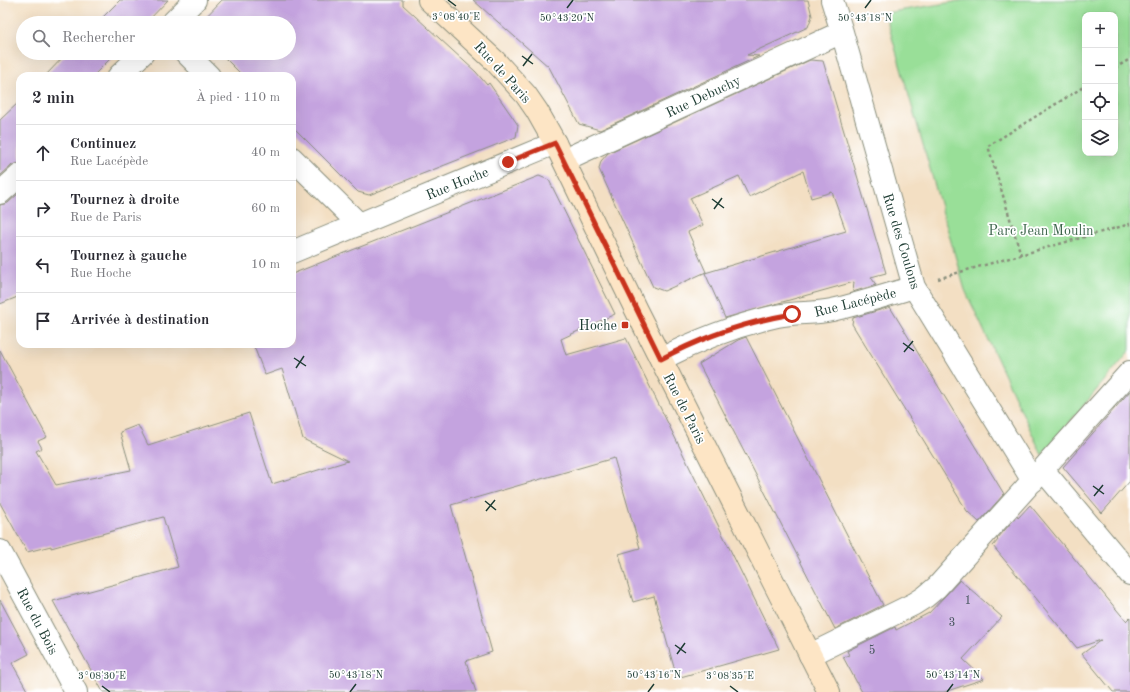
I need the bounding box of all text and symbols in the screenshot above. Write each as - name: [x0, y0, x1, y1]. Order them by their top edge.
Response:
- text: 3°08'40"E: [432, 12, 480, 22]
- map controls: [1082, 12, 1118, 156]
- button: +: [1082, 12, 1118, 48]
- text: 50°43'20"N: [540, 13, 595, 23]
- text: 50°43'18"N: [838, 13, 893, 23]
- search box: [16, 16, 296, 60]
- icon: search: [30, 27, 52, 49]
- text: Rechercher: [62, 31, 135, 46]
- street label: Rue de Paris: [471, 39, 533, 106]
- button: −: [1082, 48, 1118, 84]
- street label: Rue Debuchy: [664, 73, 744, 120]
- button: locate: [1082, 84, 1118, 120]
- text: 2 min: [32, 90, 75, 107]
- text: À pied · 110 m: [196, 91, 280, 104]
- button: layers: [1082, 120, 1118, 156]
- text: Continuez: [70, 137, 136, 152]
- icon: ahead: [32, 142, 54, 164]
- text: 40 m: [251, 146, 280, 159]
- route end: [499, 153, 517, 171]
- text: Rue Lacépède: [70, 155, 148, 168]
- street label: Rue Hoche: [424, 165, 491, 203]
- street label: Rue des Coulons: [880, 192, 922, 291]
- text: Tournez à droite: [70, 193, 180, 208]
- icon: right: [32, 198, 54, 220]
- text: 60 m: [251, 202, 280, 215]
- text: Rue de Paris: [70, 211, 141, 224]
- park label: Parc Jean Moulin: [988, 224, 1094, 238]
- text: Tournez à gauche: [70, 249, 187, 264]
- icon: left: [32, 254, 54, 276]
- text: 10 m: [251, 258, 280, 271]
- text: Rue Hoche: [70, 267, 131, 280]
- street label: Rue Lacépède: [813, 286, 898, 320]
- route start: [783, 305, 801, 323]
- icon: arrive: [32, 310, 54, 332]
- text: Arrivée à destination: [70, 313, 209, 328]
- place label: Hoche: [579, 319, 617, 333]
- marker: Hoche: [620, 320, 630, 330]
- street label: Rue de Paris: [660, 371, 708, 446]
- street label: Rue du Bois: [14, 586, 60, 657]
- house number: 1: [965, 595, 971, 607]
- house number: 3: [949, 617, 955, 629]
- house number: 5: [869, 644, 876, 657]
- text: 50°43'18"N: [329, 670, 384, 680]
- text: 50°43'16"N: [627, 670, 682, 680]
- text: 50°43'14"N: [926, 670, 981, 680]
- text: 3°08'30"E: [78, 671, 126, 681]
- text: 3°08'35"E: [706, 671, 754, 681]

